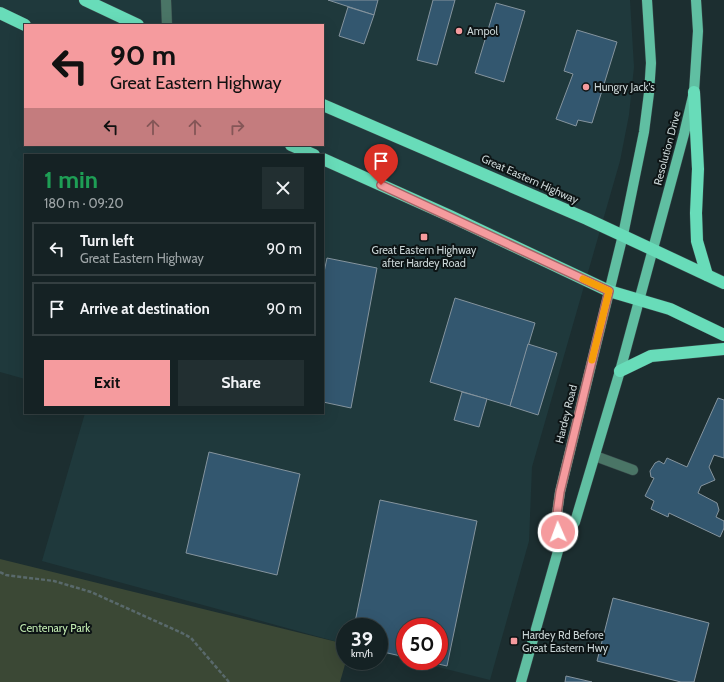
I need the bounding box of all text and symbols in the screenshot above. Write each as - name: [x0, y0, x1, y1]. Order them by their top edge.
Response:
- place label: Ampol: [467, 24, 499, 38]
- marker: Ampol: [454, 26, 464, 36]
- text: 90 m: [110, 38, 176, 72]
- icon: left: [44, 40, 96, 92]
- text: Great Eastern Highway: [110, 72, 282, 94]
- place label: Hungry Jack's: [594, 80, 655, 94]
- marker: Hungry Jack's: [581, 82, 591, 92]
- street label: Resolution Drive: [650, 109, 684, 187]
- icon: left: [100, 116, 122, 138]
- icon: ahead: [142, 116, 164, 138]
- icon: ahead: [184, 116, 206, 138]
- icon: right: [226, 116, 248, 138]
- pin: [364, 144, 398, 185]
- icon: arrive: [370, 150, 392, 172]
- street label: Great Eastern Highway: [479, 151, 581, 207]
- text: 1 min: [44, 165, 98, 194]
- button: close: [262, 167, 304, 209]
- text: 180 m · 09:20: [44, 195, 124, 211]
- text: Turn left: [80, 232, 134, 250]
- marker: Great Eastern Highway after Hardey Road: [419, 232, 429, 242]
- icon: left: [46, 238, 68, 260]
- text: 90 m: [266, 240, 302, 258]
- place label: Great Eastern Highway after Hardey Road: [372, 243, 477, 270]
- text: Great Eastern Highway: [80, 250, 204, 266]
- icon: arrive: [46, 298, 68, 320]
- text: Arrive at destination: [80, 300, 210, 318]
- text: 90 m: [266, 300, 302, 318]
- button: Exit: [44, 360, 170, 406]
- button: Share: [178, 360, 304, 406]
- street label: Hardey Road: [552, 383, 580, 445]
- position arrow: [537, 511, 579, 553]
- speed limit sign: 50: [396, 618, 448, 670]
- park label: Centenary Park: [20, 621, 90, 635]
- text: 39: [351, 627, 373, 651]
- place label: Hardey Rd Before Great Eastern Hwy: [522, 628, 609, 655]
- marker: Hardey Rd Before Great Eastern Hwy: [509, 636, 519, 646]
- text: km/h: [351, 647, 373, 660]

